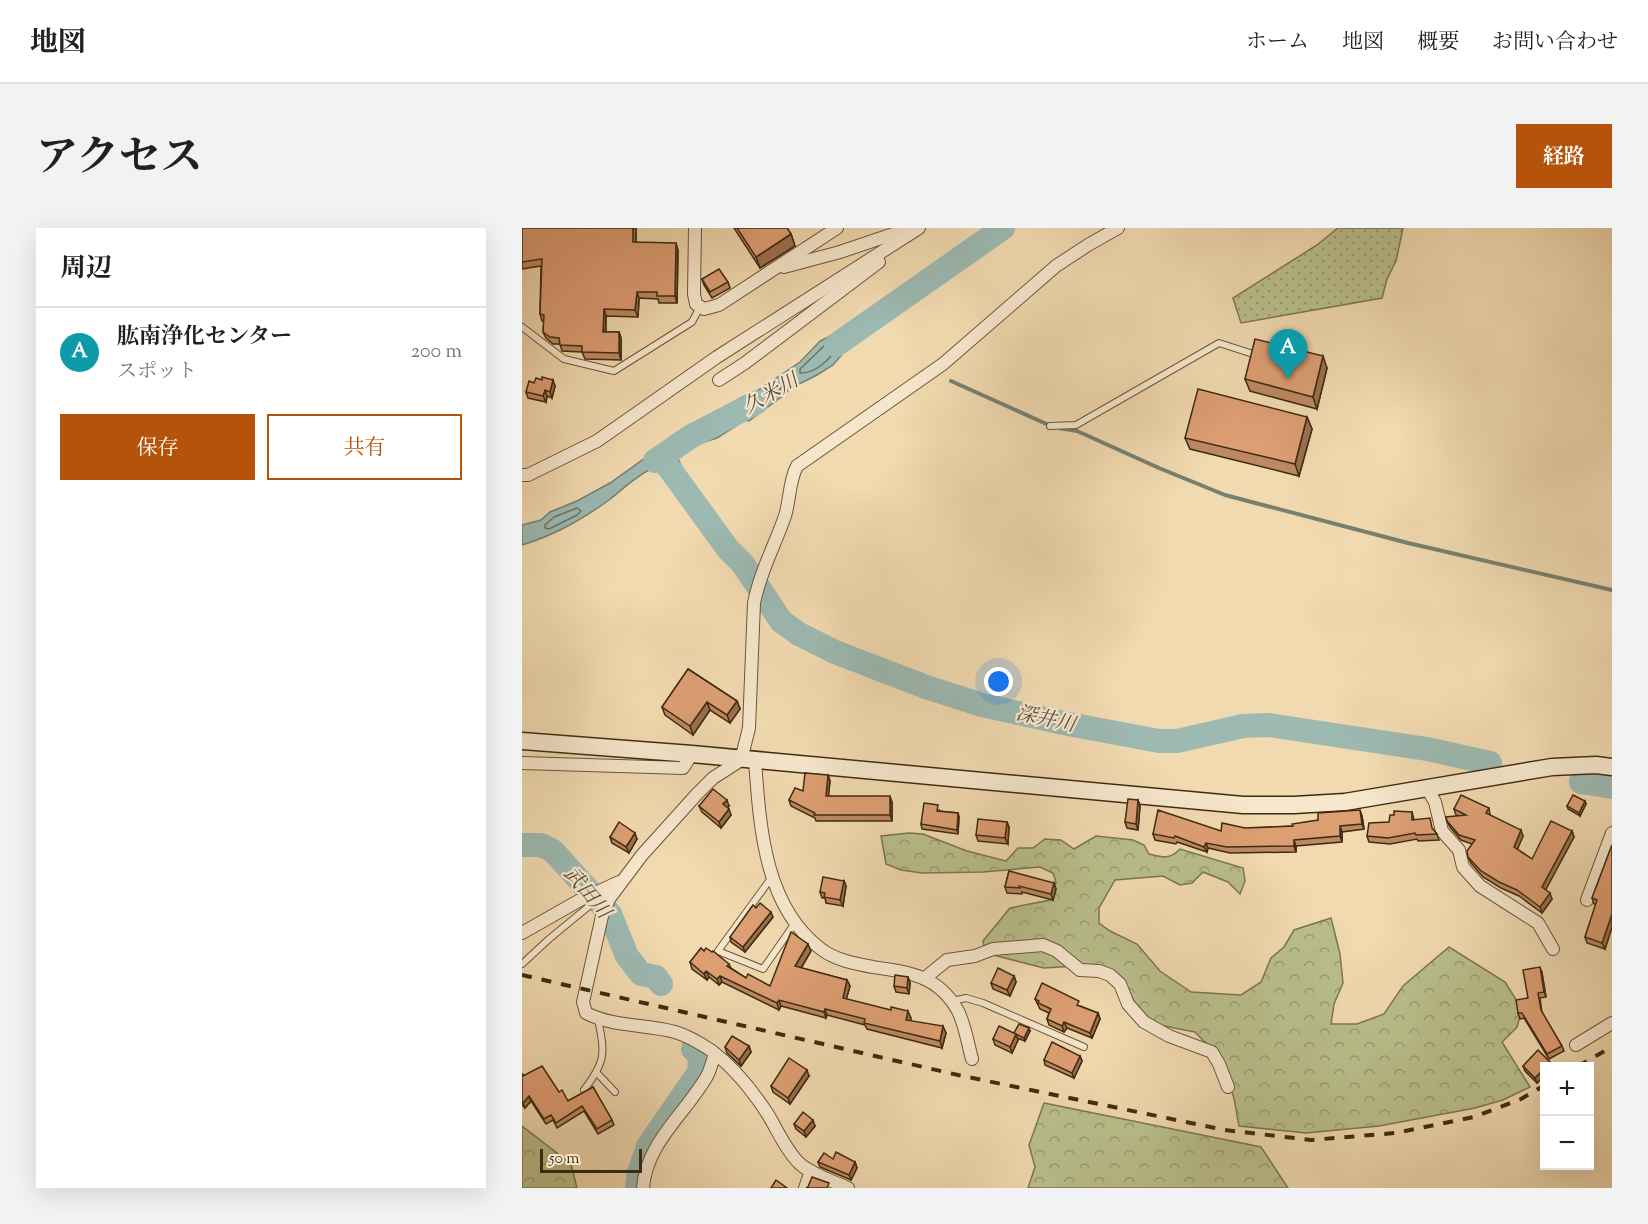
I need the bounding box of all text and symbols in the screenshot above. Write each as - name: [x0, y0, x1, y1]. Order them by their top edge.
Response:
- text: 地図: [30, 24, 86, 64]
- text: ホーム: [1246, 28, 1309, 58]
- text: 地図: [1342, 28, 1384, 58]
- text: 概要: [1417, 28, 1459, 58]
- text: お問い合わせ: [1492, 28, 1618, 58]
- button: 経路: [1516, 124, 1612, 188]
- text: アクセス: [36, 130, 203, 190]
- text: 周辺: [60, 251, 112, 288]
- text: 肱南浄化センター: [117, 322, 292, 354]
- pin: A: [1268, 330, 1308, 379]
- text: A: [71, 338, 88, 367]
- text: 200 m: [411, 338, 462, 367]
- text: スポット: [117, 358, 197, 387]
- water label: 久米川: [738, 367, 806, 423]
- button: 保存: [60, 414, 255, 480]
- button: 共有: [267, 414, 462, 480]
- your location: [984, 667, 1013, 696]
- water label: 深井川: [1013, 700, 1080, 741]
- water label: 武田川: [556, 861, 618, 927]
- map controls: [1540, 1062, 1594, 1170]
- button: +: [1540, 1062, 1594, 1116]
- button: −: [1540, 1116, 1594, 1170]
- scale bar: [540, 1146, 642, 1174]
- text: 50 m: [549, 1148, 580, 1171]

